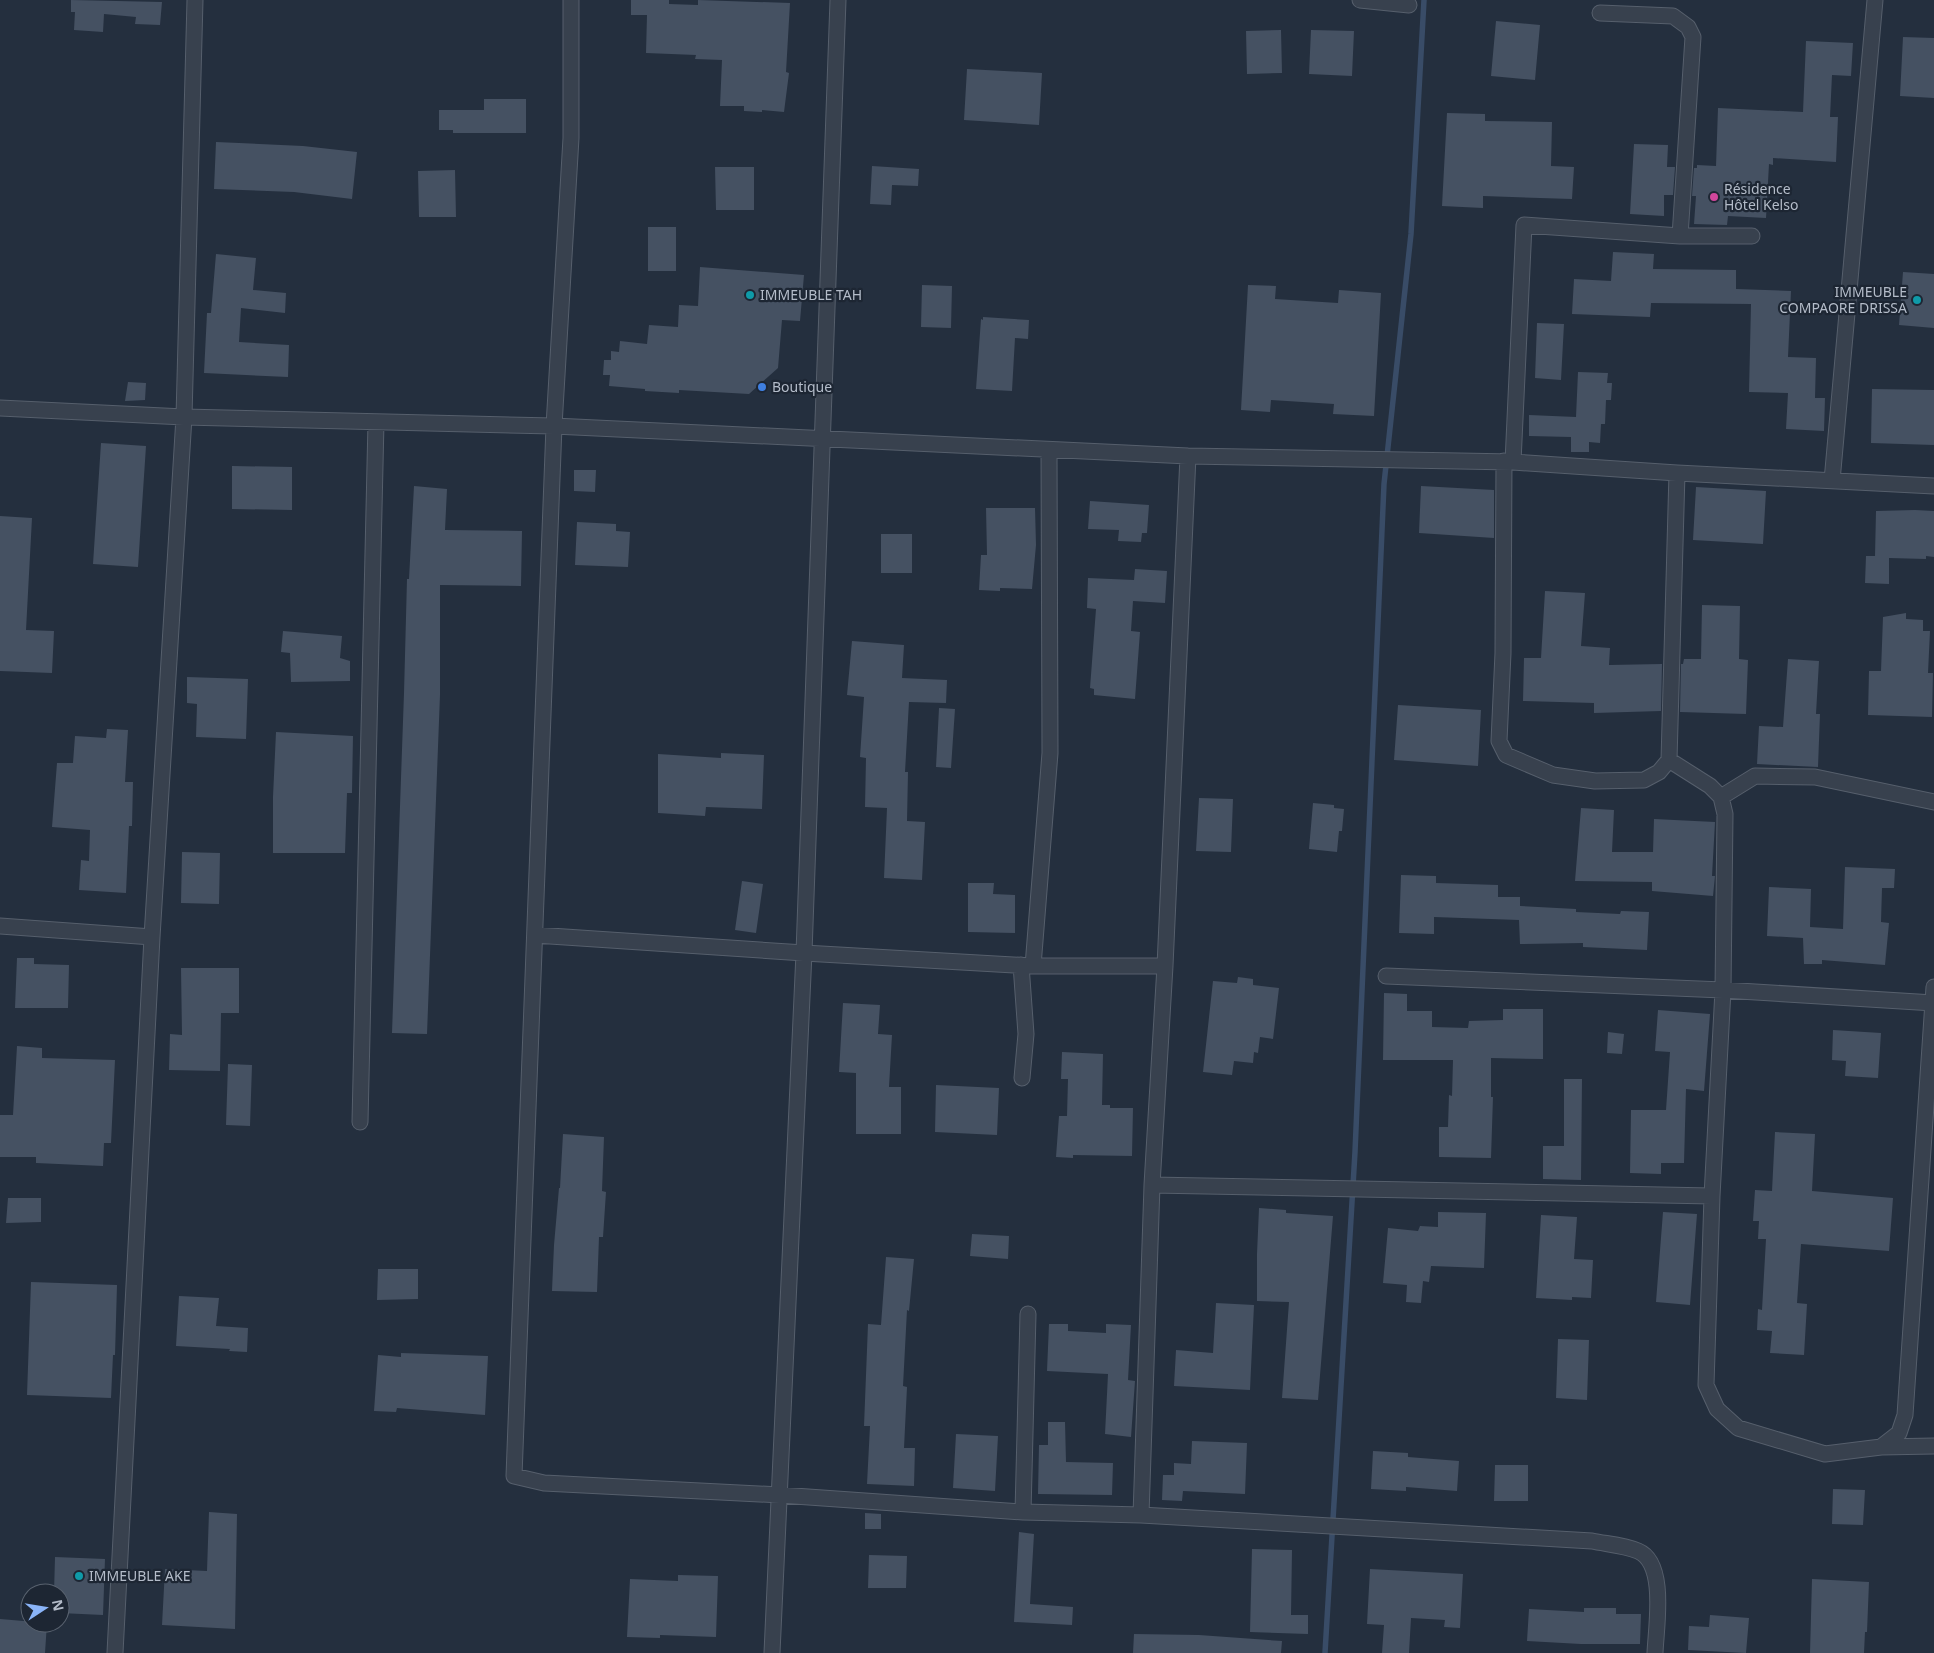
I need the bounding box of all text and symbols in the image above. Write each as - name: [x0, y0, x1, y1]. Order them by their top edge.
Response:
- place label: Résidence Hôtel Kelso: [1724, 179, 1798, 214]
- marker: Résidence Hôtel Kelso: [1708, 191, 1720, 203]
- place label: IMMEUBLE COMPAORE DRISSA: [1779, 282, 1907, 317]
- place label: IMMEUBLE TAH: [760, 285, 862, 304]
- marker: IMMEUBLE TAH: [744, 289, 756, 301]
- marker: IMMEUBLE COMPAORE DRISSA: [1911, 294, 1923, 306]
- place label: Boutique: [772, 377, 832, 396]
- marker: Boutique: [756, 381, 768, 393]
- place label: IMMEUBLE AKE: [89, 1566, 190, 1585]
- marker: IMMEUBLE AKE: [73, 1570, 85, 1582]
- north arrow: [20, 1583, 70, 1633]
- text: N: [48, 1598, 69, 1613]

